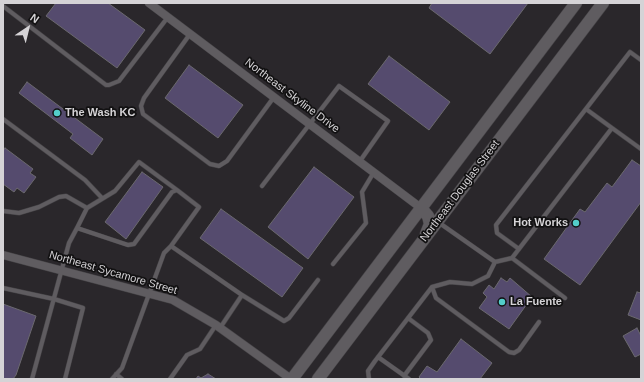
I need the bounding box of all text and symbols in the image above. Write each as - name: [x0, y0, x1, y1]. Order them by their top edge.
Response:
- north arrow: [8, 8, 48, 48]
- text: N: [28, 11, 42, 25]
- street label: Northeast Skyline Drive: [242, 56, 342, 136]
- place label: The Wash KC: [65, 106, 135, 120]
- marker: The Wash KC: [52, 108, 62, 118]
- street label: Northeast Douglas Street: [418, 138, 502, 244]
- place label: Hot Works: [513, 216, 568, 230]
- marker: Hot Works: [571, 218, 581, 228]
- street label: Northeast Sycamore Street: [47, 248, 179, 298]
- place label: La Fuente: [510, 295, 562, 309]
- marker: La Fuente: [497, 297, 507, 307]

